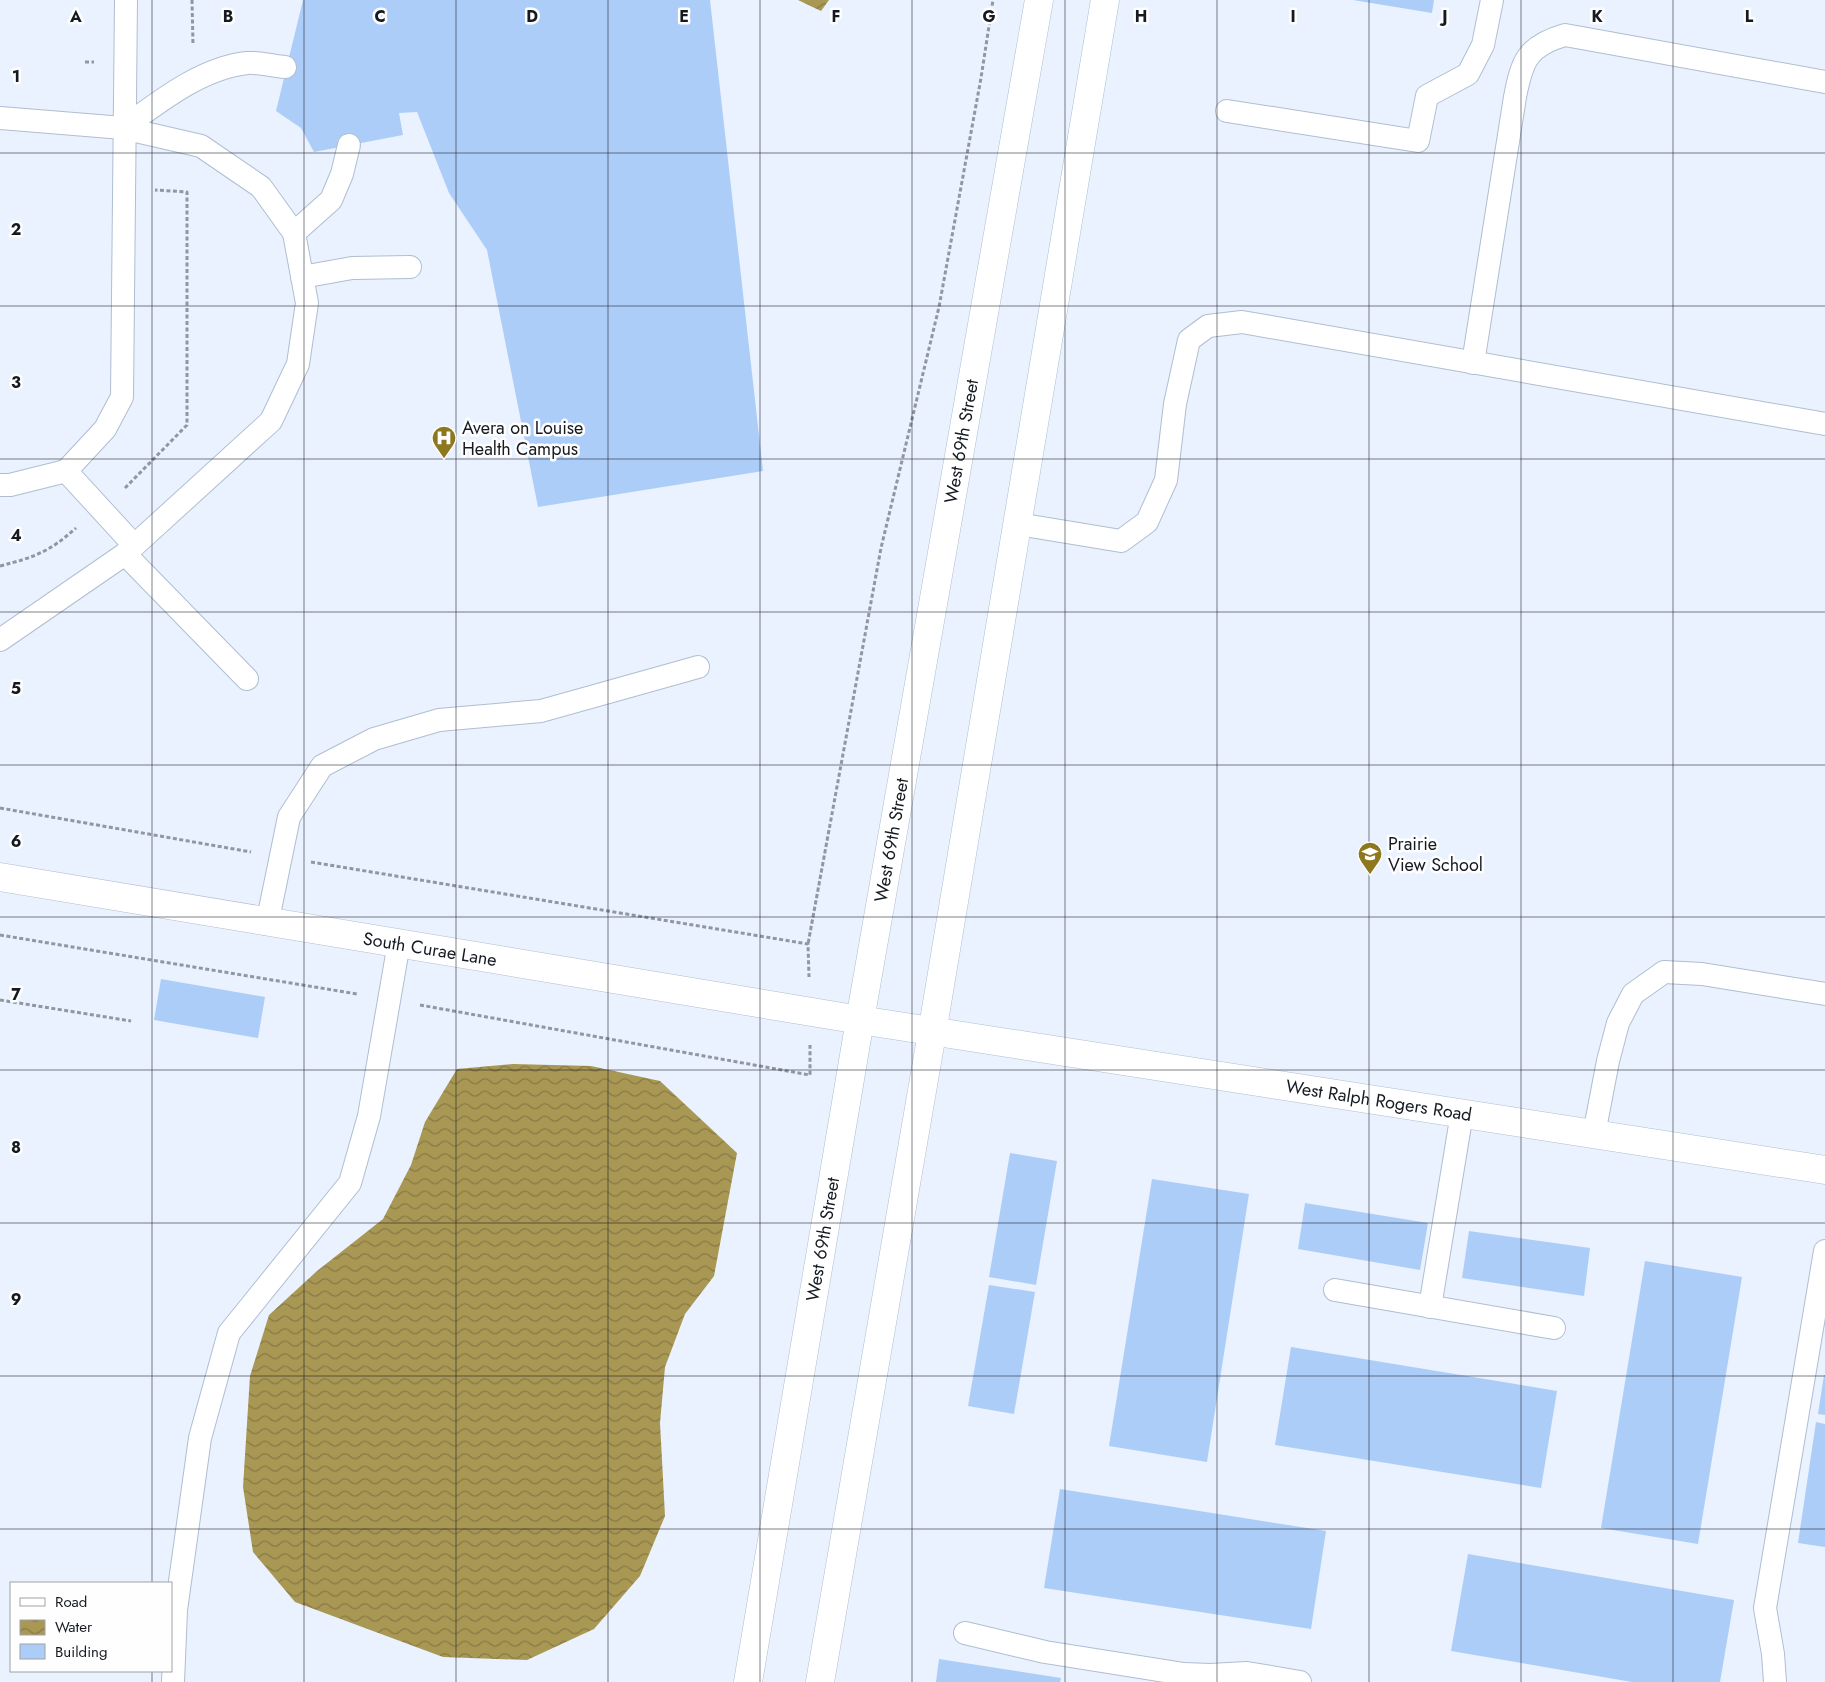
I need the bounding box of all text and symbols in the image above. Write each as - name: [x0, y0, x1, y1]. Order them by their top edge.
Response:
- text: A: [69, 5, 82, 28]
- text: B: [223, 5, 233, 28]
- text: C: [374, 5, 386, 28]
- text: D: [526, 5, 538, 28]
- text: E: [679, 5, 689, 28]
- text: F: [832, 5, 840, 28]
- text: G: [982, 5, 996, 28]
- text: H: [1135, 5, 1147, 28]
- text: I: [1290, 5, 1296, 28]
- text: J: [1439, 5, 1448, 28]
- text: K: [1591, 5, 1603, 28]
- text: L: [1745, 5, 1754, 28]
- text: 1: [12, 65, 20, 88]
- text: 2: [11, 218, 21, 241]
- text: 3: [11, 371, 21, 394]
- street label: West 69th Street: [938, 376, 985, 505]
- place label: Avera on Louise Health Campus: [462, 415, 583, 462]
- hospital icon: Avera on Louise Health Campus: [431, 425, 457, 459]
- text: 4: [10, 524, 22, 547]
- text: 5: [11, 677, 21, 700]
- street label: West 69th Street: [868, 775, 915, 904]
- text: 6: [11, 830, 21, 853]
- place label: Prairie View School: [1388, 831, 1483, 878]
- school or university icon: Prairie View School: [1357, 841, 1383, 875]
- street label: South Curae Lane: [361, 926, 499, 973]
- text: 7: [11, 983, 21, 1006]
- street label: West Ralph Rogers Road: [1284, 1073, 1474, 1128]
- text: 8: [11, 1136, 21, 1159]
- street label: West 69th Street: [800, 1175, 846, 1303]
- text: 9: [11, 1288, 21, 1311]
- legend: [10, 1582, 172, 1672]
- text: Road: [55, 1591, 87, 1613]
- text: Water: [55, 1616, 93, 1638]
- text: Building: [55, 1641, 107, 1663]

